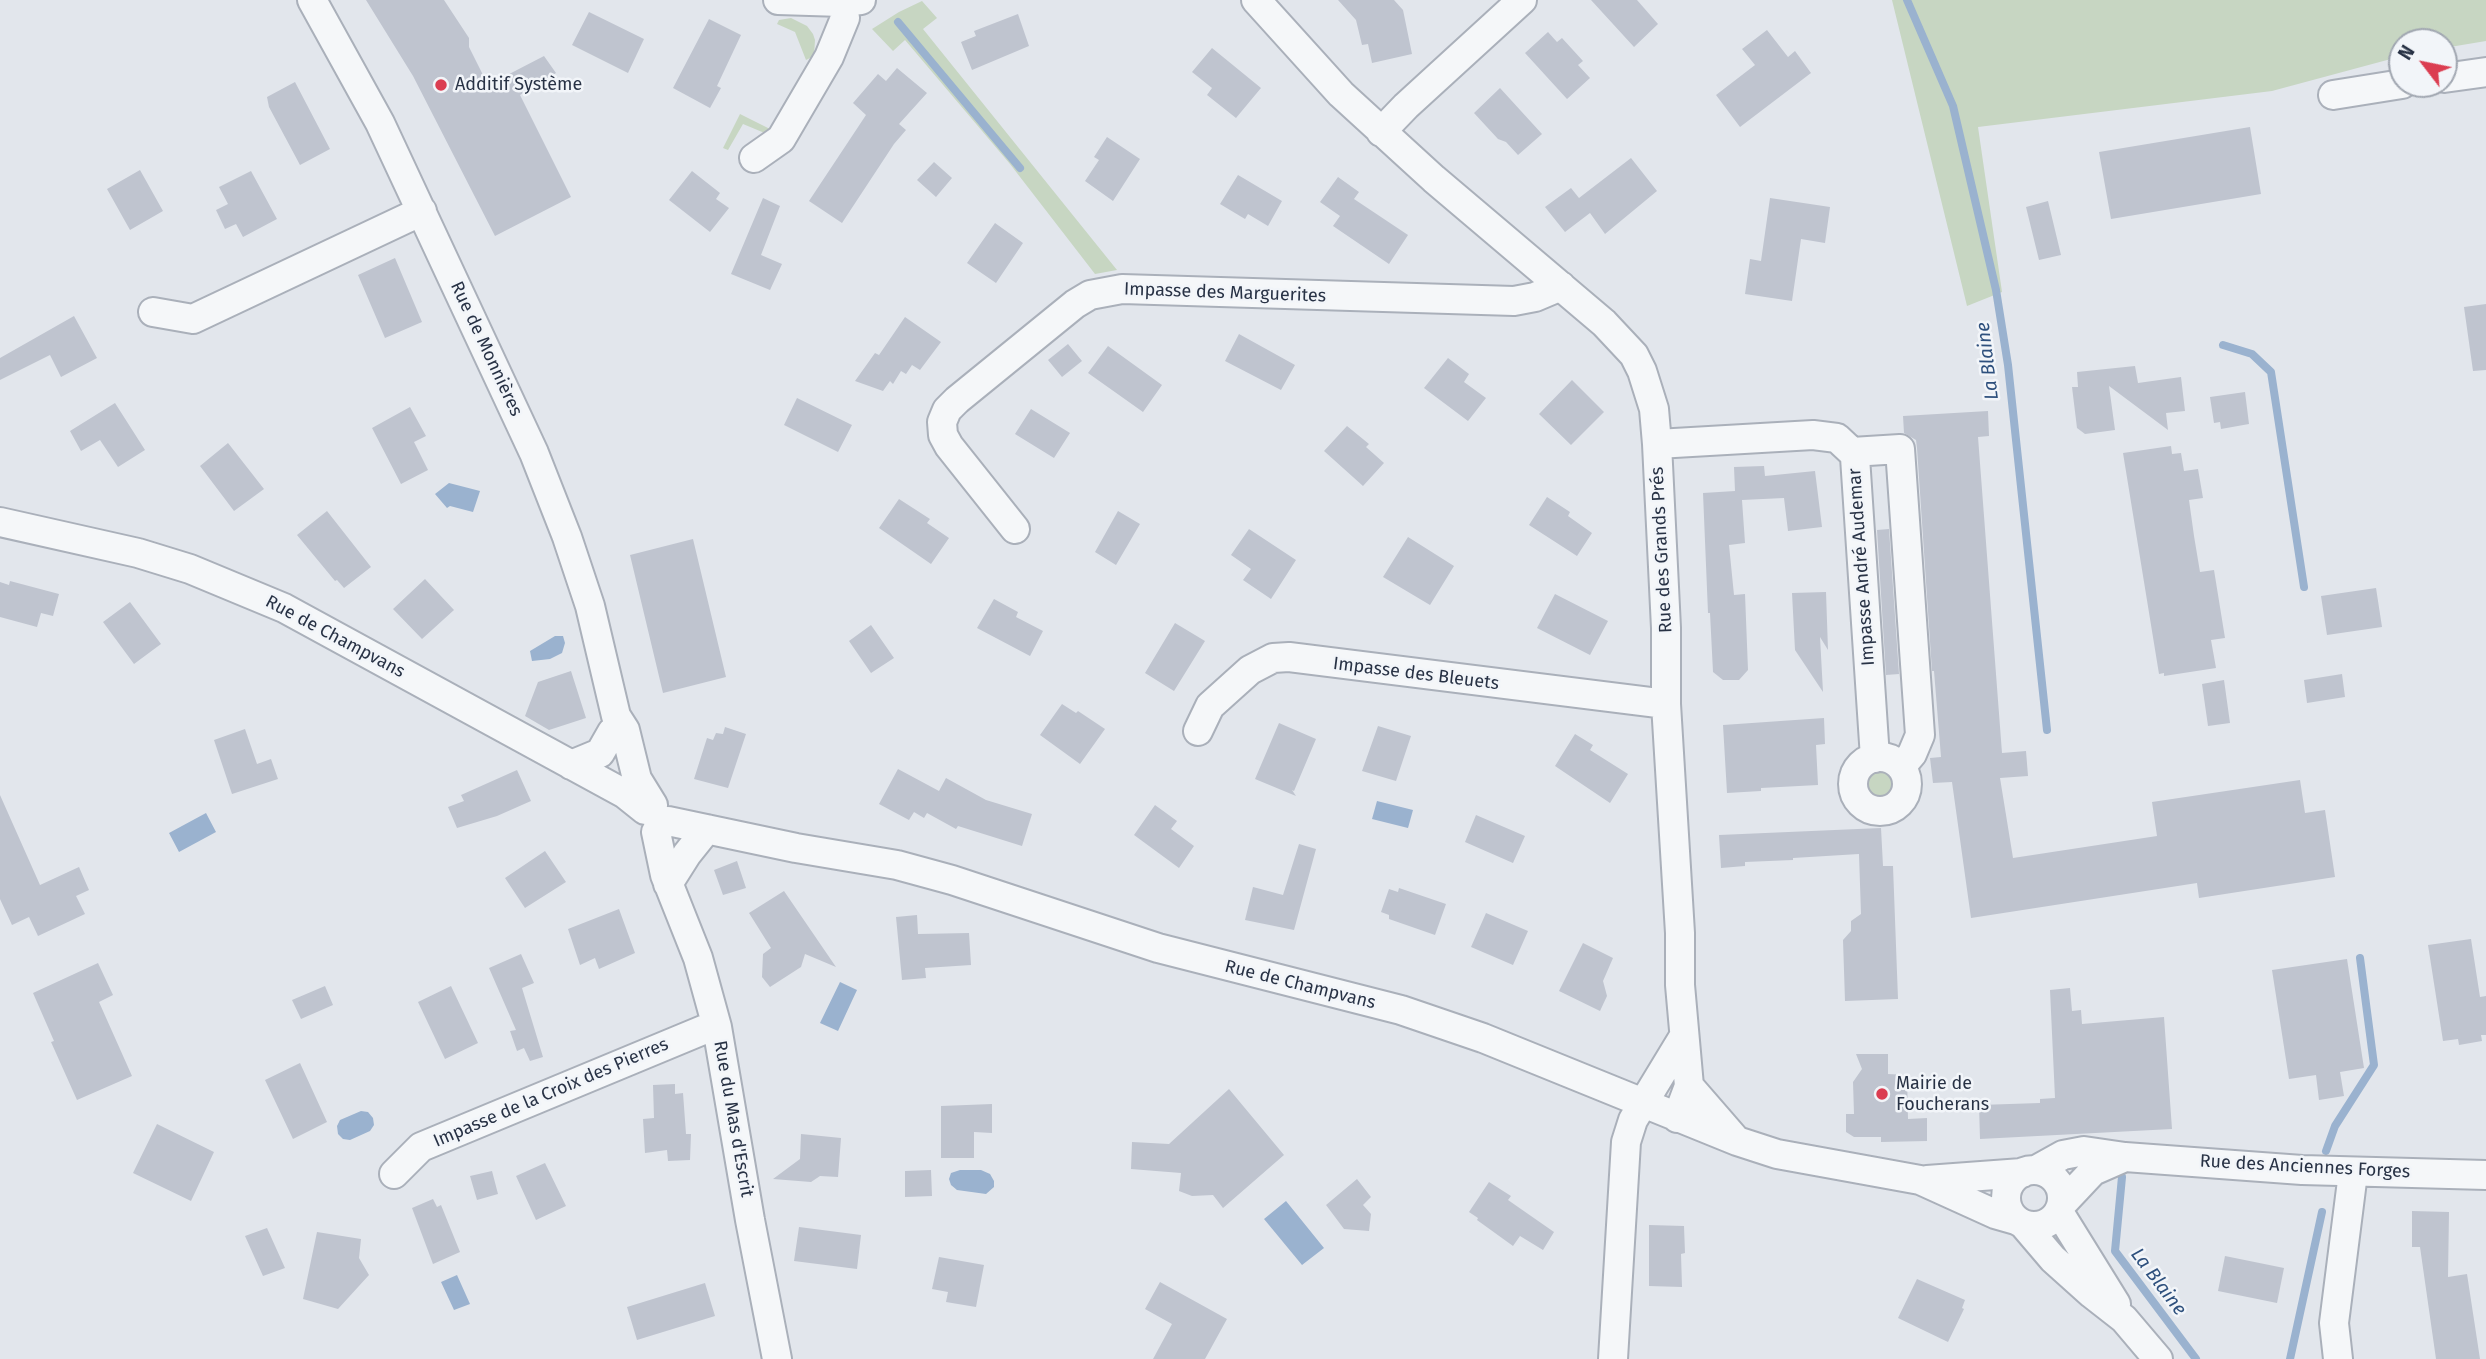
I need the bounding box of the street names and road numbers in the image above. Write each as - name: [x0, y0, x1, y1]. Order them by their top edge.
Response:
- street label: Rue de Monnières: [445, 278, 527, 420]
- street label: Impasse des Marguerites: [1124, 279, 1326, 307]
- street label: Rue des Grands Prés: [1647, 466, 1677, 634]
- street label: Impasse André Audemar: [1844, 467, 1880, 667]
- street label: Rue de Champvans: [262, 591, 408, 683]
- street label: Impasse des Bleuets: [1332, 653, 1500, 695]
- street label: Rue de Champvans: [1222, 956, 1378, 1014]
- street label: Impasse de la Croix des Pierres: [430, 1034, 672, 1152]
- street label: Rue du Mas d'Escrit: [709, 1039, 757, 1199]
- street label: Rue des Anciennes Forges: [2199, 1151, 2411, 1183]

